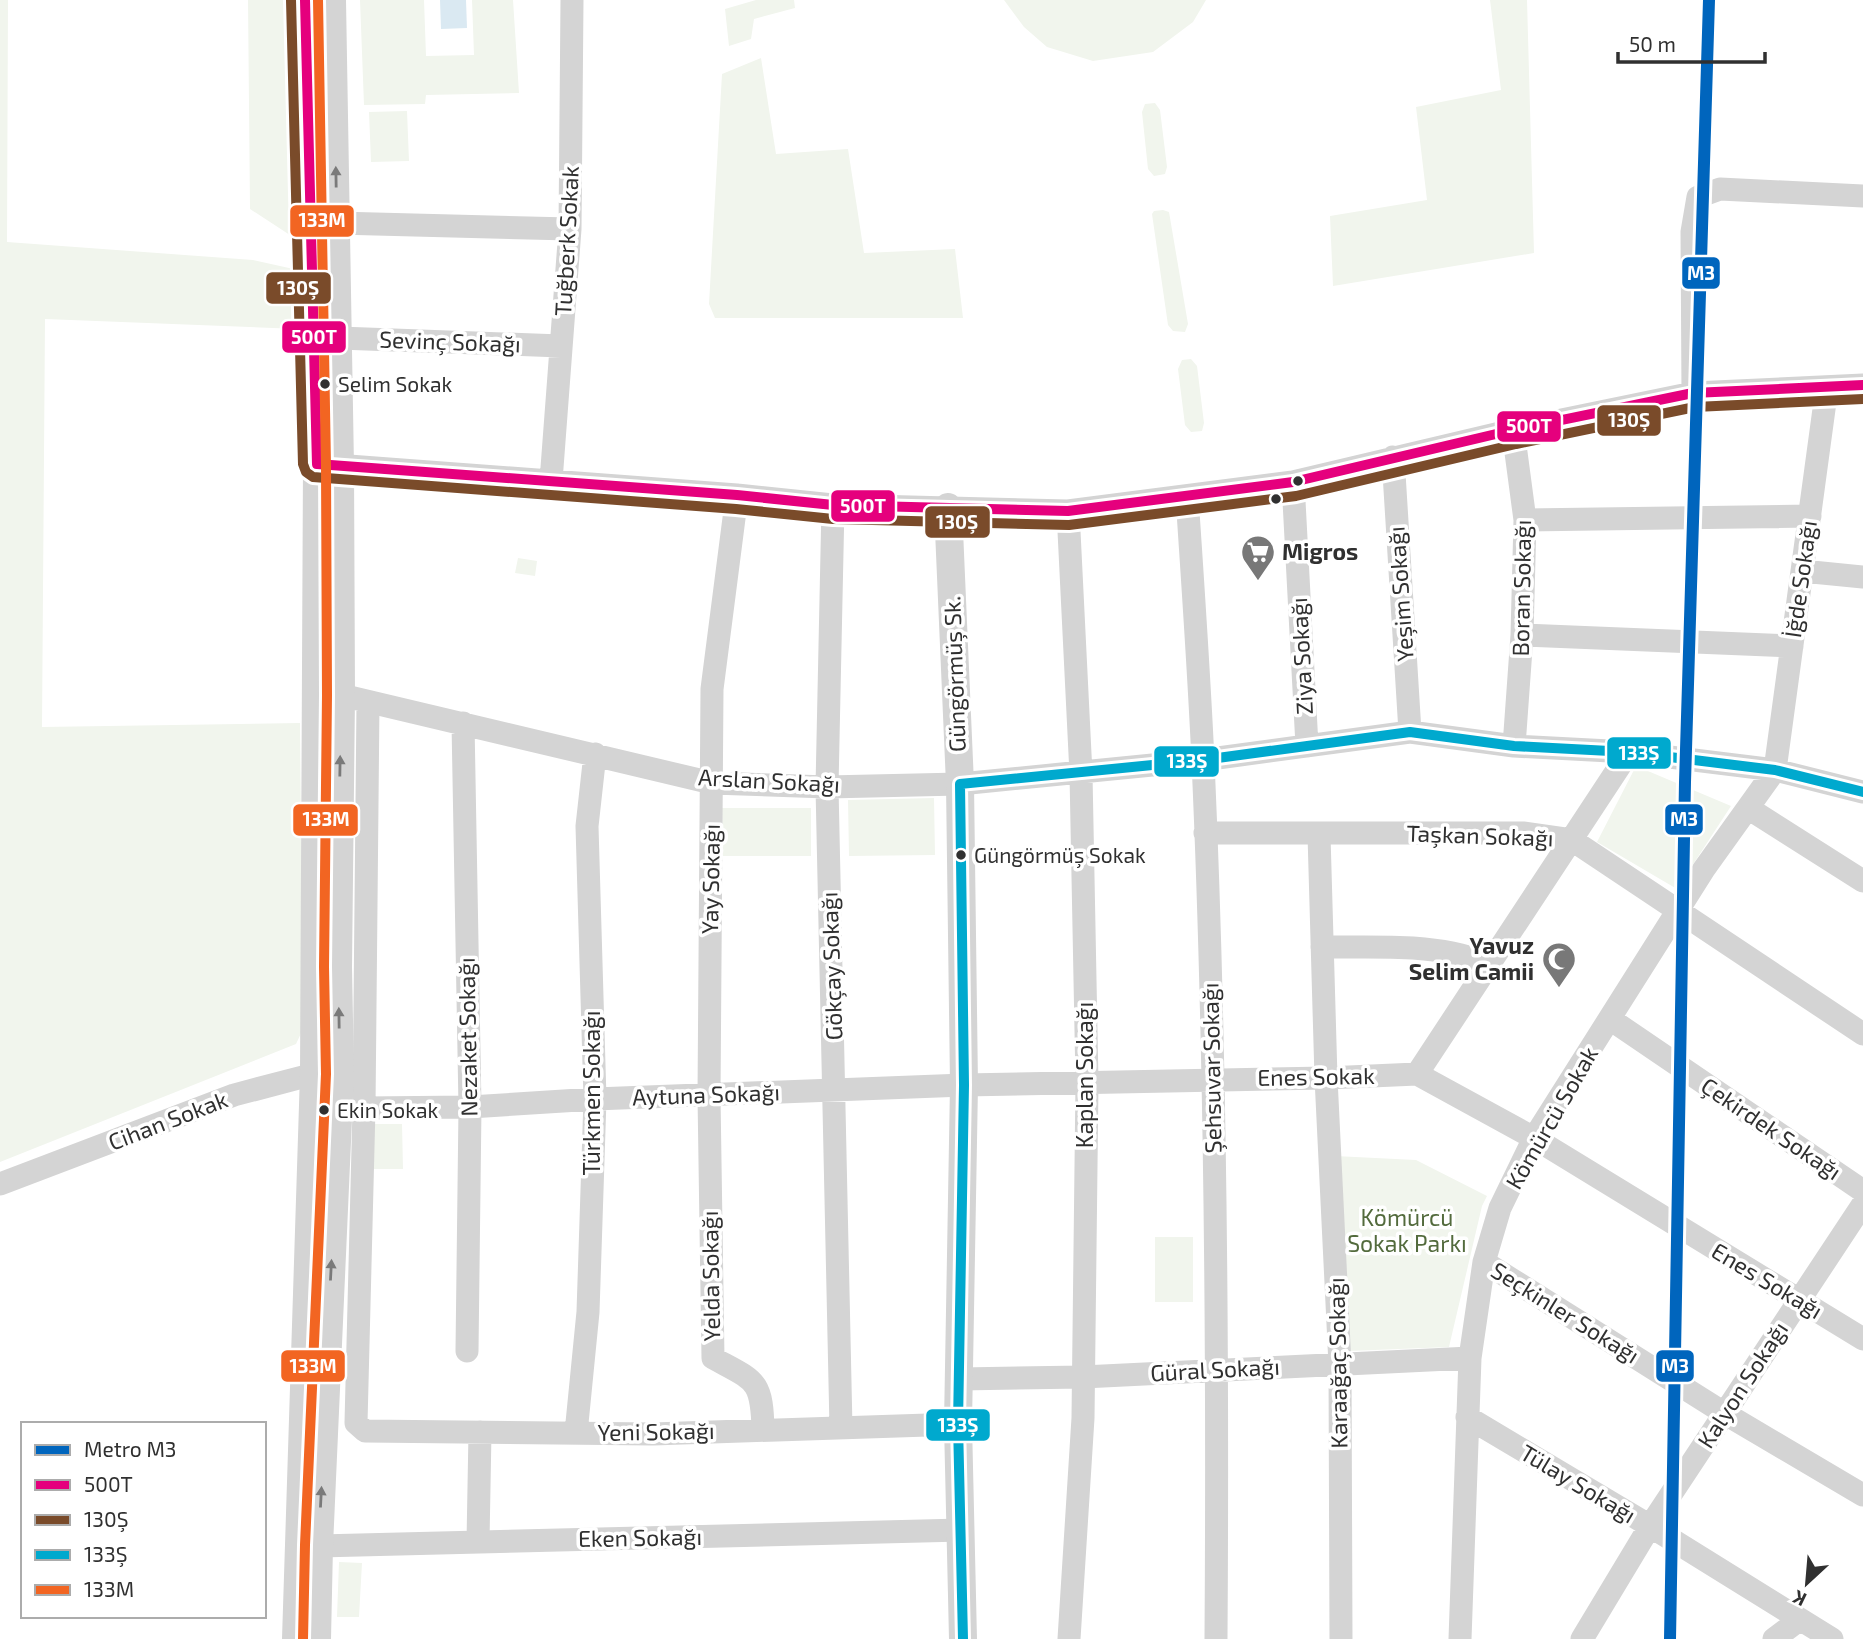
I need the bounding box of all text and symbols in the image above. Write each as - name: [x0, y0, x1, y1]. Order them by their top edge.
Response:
- scale bar: [1618, 21, 1765, 65]
- text: 50 m: [1629, 31, 1676, 56]
- street label: Tuğberk Sokak: [548, 165, 584, 317]
- one-way arrow: [330, 166, 342, 188]
- line badge: 133M: [289, 204, 355, 238]
- text: 133M: [298, 208, 346, 231]
- line badge: M3: [1681, 256, 1721, 290]
- text: M3: [1687, 261, 1715, 284]
- line badge: 130Ş: [265, 271, 332, 305]
- text: 130Ş: [277, 276, 319, 300]
- line badge: 500T: [281, 320, 347, 354]
- text: 500T: [291, 325, 338, 348]
- street label: Sevinç Sokağı: [379, 325, 521, 358]
- place label: Selim Sokak: [338, 371, 453, 396]
- marker: Selim Sokak: [318, 377, 332, 391]
- line badge: 130Ş: [1596, 404, 1662, 437]
- text: 130Ş: [1608, 408, 1650, 432]
- line badge: 500T: [1496, 410, 1562, 443]
- text: 500T: [1506, 414, 1553, 437]
- unlabelled marker: [1291, 474, 1305, 488]
- line badge: 500T: [830, 489, 896, 523]
- unlabelled marker: [1269, 492, 1283, 506]
- text: 500T: [840, 494, 887, 517]
- line badge: 130Ş: [924, 505, 991, 539]
- text: 130Ş: [936, 510, 978, 534]
- street label: İğde Sokağı: [1778, 518, 1822, 639]
- street label: Boran Sokağı: [1506, 519, 1536, 656]
- street label: Yeşim Sokağı: [1381, 525, 1420, 663]
- supermarket icon: Migros: [1239, 533, 1277, 582]
- place label: Migros: [1282, 537, 1358, 565]
- street label: Güngörmüş Sk.: [937, 596, 972, 752]
- street label: Ziya Sokağı: [1284, 597, 1318, 715]
- line badge: 133Ş: [1606, 736, 1672, 770]
- text: 133Ş: [1619, 741, 1659, 765]
- line badge: 133Ş: [1153, 745, 1220, 778]
- text: 133Ş: [1167, 749, 1207, 773]
- one-way arrow: [334, 755, 346, 777]
- street label: Arslan Sokağı: [697, 762, 841, 798]
- line badge: 133M: [292, 803, 359, 837]
- line badge: M3: [1664, 803, 1704, 836]
- text: 133M: [302, 807, 350, 830]
- text: M3: [1670, 807, 1698, 830]
- street label: Taşkan Sokağı: [1406, 818, 1554, 853]
- street label: Yay Sokağı: [695, 824, 725, 934]
- place label: Güngörmüş Sokak: [974, 842, 1146, 869]
- marker: Güngörmüş Sokak: [954, 848, 968, 862]
- street label: Gökçay Sokağı: [814, 891, 849, 1041]
- place label: Yavuz Selim Camii: [1409, 931, 1534, 985]
- mosque icon: Yavuz Selim Camii: [1540, 940, 1578, 989]
- street label: Nezaket Sokağı: [452, 957, 482, 1117]
- street label: Şehsuvar Sokağı: [1196, 982, 1227, 1154]
- street label: Kaplan Sokağı: [1070, 1002, 1098, 1148]
- one-way arrow: [333, 1007, 345, 1029]
- street label: Türkmen Sokağı: [577, 1010, 605, 1176]
- street label: Kömürcü Sokak: [1499, 1041, 1603, 1194]
- street label: Enes Sokak: [1257, 1061, 1375, 1091]
- street label: Çekirdek Sokağı: [1696, 1071, 1847, 1186]
- street label: Aytuna Sokağı: [632, 1077, 780, 1111]
- street label: Cihan Sokak: [104, 1084, 231, 1156]
- place label: Ekin Sokak: [337, 1097, 438, 1122]
- marker: Ekin Sokak: [317, 1103, 331, 1117]
- park label: Kömürcü Sokak Parkı: [1347, 1203, 1467, 1257]
- street label: Yelda Sokağı: [695, 1211, 725, 1342]
- street label: Enes Sokağı: [1707, 1236, 1828, 1324]
- street label: Seçkinler Sokağı: [1486, 1255, 1645, 1370]
- one-way arrow: [326, 1259, 337, 1281]
- street label: Karaağaç Sokağı: [1322, 1277, 1353, 1449]
- street label: Kalyon Sokağı: [1691, 1316, 1793, 1453]
- line badge: 133M: [280, 1349, 346, 1383]
- line badge: M3: [1655, 1349, 1695, 1383]
- street label: Güral Sokağı: [1149, 1352, 1280, 1386]
- text: 133M: [289, 1354, 337, 1377]
- text: M3: [1661, 1354, 1689, 1377]
- line badge: 133Ş: [925, 1408, 991, 1442]
- text: 133Ş: [938, 1413, 978, 1437]
- street label: Yeni Sokağı: [597, 1416, 715, 1446]
- legend: [21, 1422, 266, 1618]
- text: Metro M3: [84, 1436, 177, 1461]
- street label: Tülay Sokağı: [1516, 1438, 1641, 1529]
- text: 500T: [84, 1471, 133, 1496]
- one-way arrow: [315, 1486, 326, 1508]
- text: 130Ş: [84, 1506, 128, 1533]
- street label: Eken Sokağı: [578, 1522, 702, 1552]
- text: 133Ş: [84, 1541, 128, 1568]
- north arrow: [1772, 1548, 1842, 1618]
- text: 133M: [84, 1576, 134, 1601]
- text: K: [1789, 1586, 1810, 1612]

